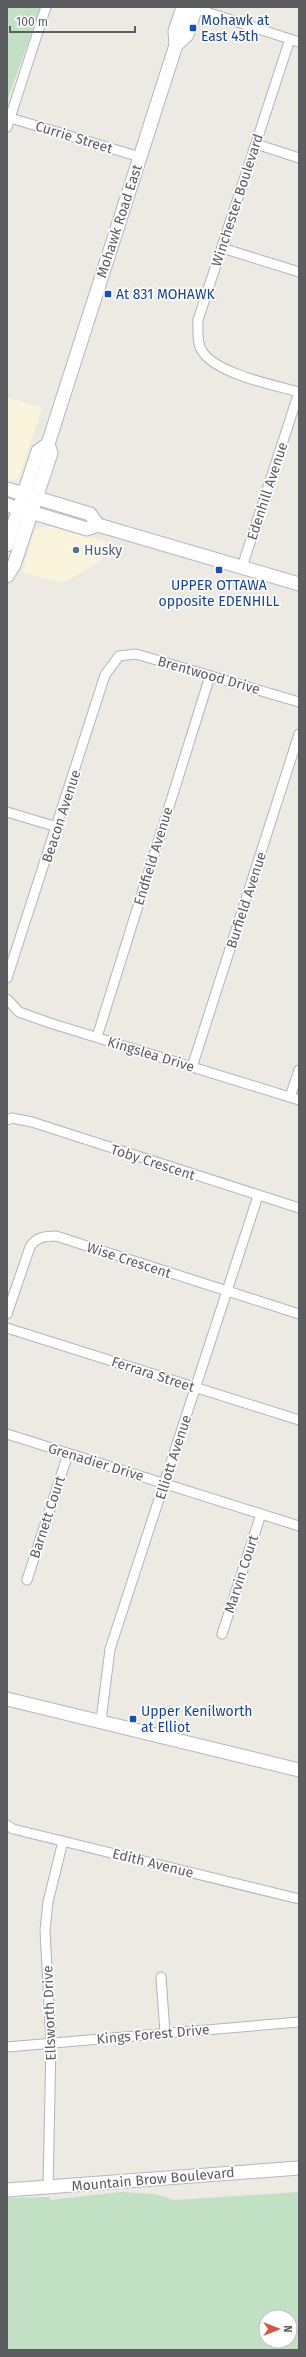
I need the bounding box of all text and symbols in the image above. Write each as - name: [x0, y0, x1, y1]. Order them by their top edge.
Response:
- scale bar: [10, 8, 135, 34]
- place label: Mohawk at East 45th: [201, 12, 270, 45]
- text: 100 m: [16, 15, 48, 29]
- marker: Mohawk at East 45th: [188, 23, 198, 33]
- street label: Currie Street: [33, 118, 115, 158]
- street label: Winchester Boulevard: [208, 132, 267, 269]
- street label: Mohawk Road East: [93, 161, 146, 280]
- place label: At 831 MOHAWK: [116, 286, 215, 303]
- marker: At 831 MOHAWK: [103, 289, 113, 299]
- street label: Edenhill Avenue: [244, 440, 291, 542]
- place label: Husky: [84, 542, 122, 559]
- marker: Husky: [71, 545, 81, 555]
- marker: UPPER OTTAWA opposite EDENHILL: [214, 565, 224, 575]
- place label: UPPER OTTAWA opposite EDENHILL: [159, 577, 279, 610]
- street label: Brentwood Drive: [156, 653, 262, 698]
- street label: Beacon Avenue: [38, 768, 84, 865]
- street label: Endfield Avenue: [130, 805, 177, 907]
- street label: Burfield Avenue: [223, 850, 270, 950]
- street label: Kingslea Drive: [105, 1033, 196, 1076]
- street label: Toby Crescent: [109, 1141, 198, 1184]
- street label: Wise Crescent: [85, 1239, 174, 1282]
- street label: Ferrara Street: [109, 1353, 197, 1396]
- street label: Elliott Avenue: [152, 1413, 195, 1502]
- street label: Grenadier Drive: [46, 1440, 146, 1485]
- street label: Barnett Court: [26, 1473, 69, 1560]
- street label: Marvin Court: [221, 1532, 262, 1615]
- place label: Upper Kenilworth at Elliot: [141, 1703, 252, 1736]
- marker: Upper Kenilworth at Elliot: [128, 1714, 138, 1724]
- street label: Edith Avenue: [111, 1845, 195, 1882]
- street label: Ellsworth Drive: [39, 1965, 60, 2061]
- street label: Kings Forest Drive: [96, 2021, 210, 2048]
- street label: Mountain Brow Boulevard: [71, 2164, 235, 2195]
- north arrow: [258, 2309, 298, 2349]
- text: N: [281, 2325, 294, 2333]

